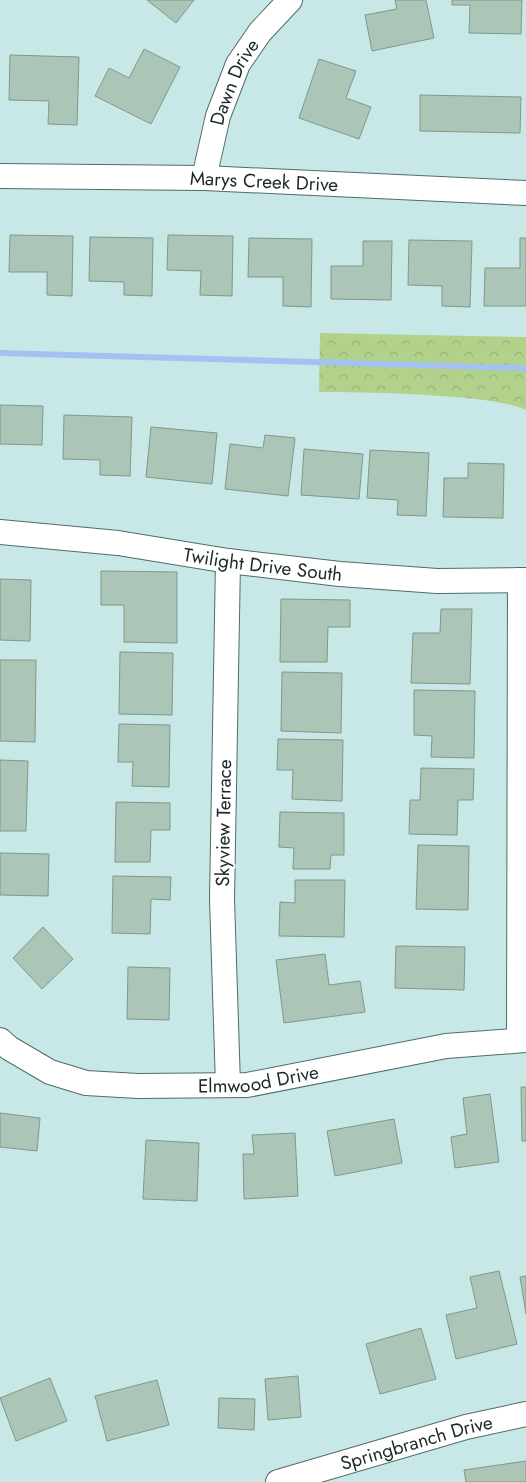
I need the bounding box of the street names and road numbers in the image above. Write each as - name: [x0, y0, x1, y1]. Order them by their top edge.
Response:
- street label: Dawn Drive: [203, 33, 266, 128]
- street label: Marys Creek Drive: [190, 165, 339, 198]
- street label: Twilight Drive South: [181, 541, 344, 588]
- street label: Skyview Terrace: [209, 759, 238, 887]
- street label: Elmwood Drive: [198, 1058, 321, 1099]
- street label: Springbranch Drive: [337, 1409, 495, 1477]

